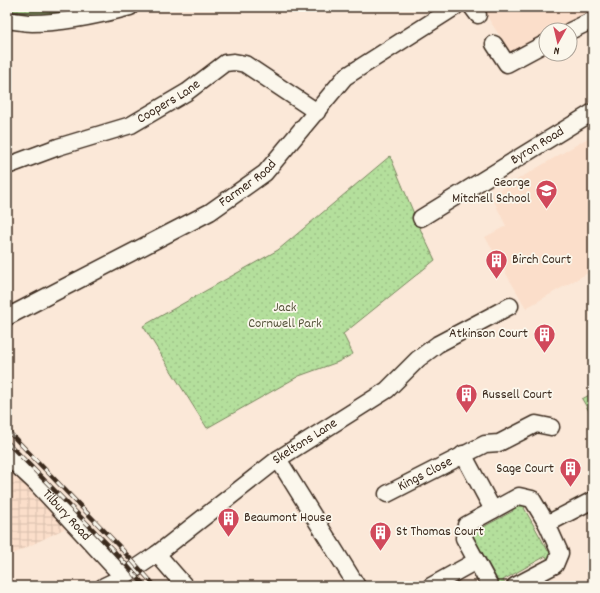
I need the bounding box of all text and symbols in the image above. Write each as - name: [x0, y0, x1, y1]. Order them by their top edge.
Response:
- north arrow: [538, 22, 578, 62]
- text: N: [553, 42, 561, 58]
- street label: Coopers Lane: [133, 75, 205, 129]
- street label: Byron Road: [507, 122, 568, 170]
- street label: Farmer Road: [215, 156, 282, 213]
- place label: George Mitchell School: [452, 173, 531, 209]
- school or university icon: George Mitchell School: [533, 178, 559, 211]
- building icon: Birch Court: [483, 247, 509, 280]
- place label: Birch Court: [512, 250, 571, 270]
- park label: Jack Cornwell Park: [248, 298, 322, 334]
- building icon: Atkinson Court: [531, 321, 557, 354]
- place label: Atkinson Court: [449, 324, 528, 344]
- building icon: Russell Court: [454, 382, 480, 415]
- place label: Russell Court: [482, 385, 552, 405]
- street label: Skeltons Lane: [268, 414, 341, 470]
- street label: Kings Close: [394, 452, 456, 497]
- building icon: Sage Court: [557, 456, 583, 489]
- place label: Sage Court: [496, 459, 554, 479]
- street label: Tilbury Road: [37, 485, 95, 546]
- building icon: Beaumont House: [215, 505, 241, 538]
- place label: Beaumont House: [244, 508, 332, 528]
- building icon: St Thomas Court: [367, 519, 393, 552]
- place label: St Thomas Court: [396, 522, 484, 542]

